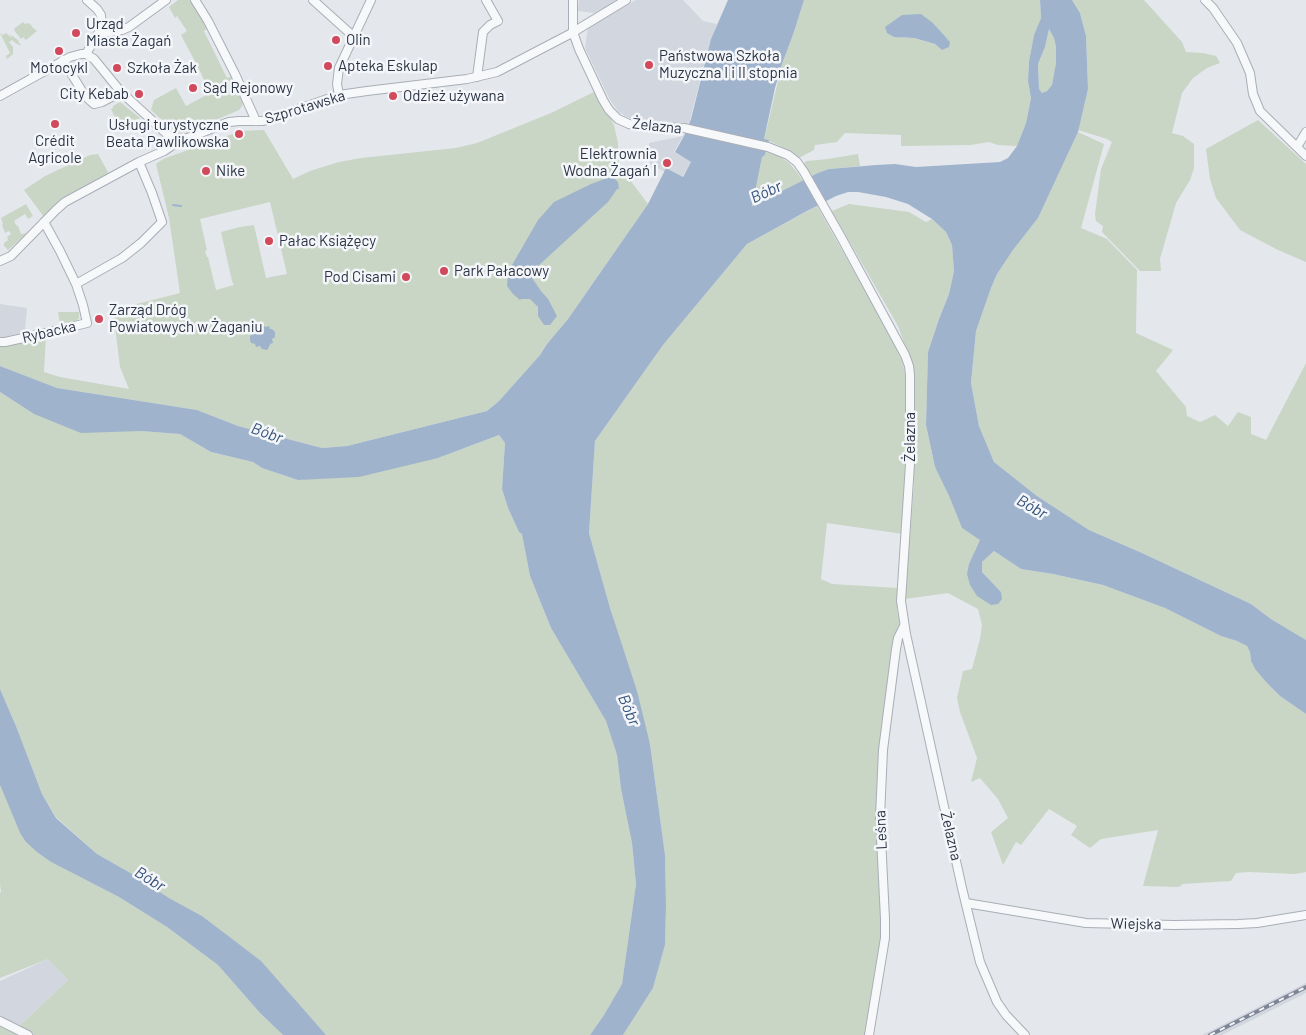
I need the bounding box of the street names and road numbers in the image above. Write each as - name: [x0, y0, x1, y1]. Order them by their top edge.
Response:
- street label: Szprotawska: [263, 86, 347, 128]
- street label: Żelazna: [631, 114, 683, 138]
- street label: Rybacka: [20, 317, 78, 347]
- street label: Żelazna: [901, 412, 919, 462]
- street label: Leśna: [871, 810, 891, 850]
- street label: Żelazna: [937, 810, 965, 862]
- street label: Wiejska: [1110, 915, 1162, 933]

